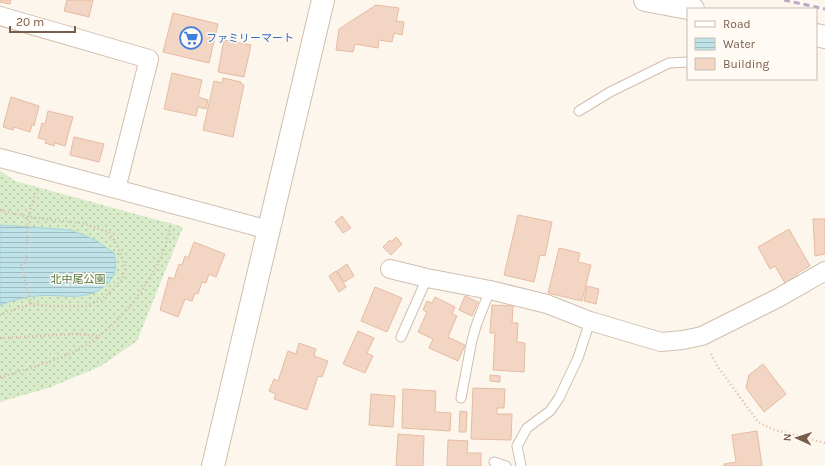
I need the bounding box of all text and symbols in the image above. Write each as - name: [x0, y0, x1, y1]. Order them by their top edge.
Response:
- scale bar: [10, 8, 75, 34]
- legend: [687, 8, 817, 80]
- text: 20 m: [16, 15, 44, 29]
- text: Road: [723, 17, 751, 31]
- supermarket icon: ファミリーマート: [178, 25, 204, 51]
- place label: ファミリーマート: [206, 32, 294, 45]
- text: Water: [723, 37, 756, 51]
- text: Building: [723, 57, 770, 71]
- park label: 北中尾公園: [51, 273, 106, 286]
- north arrow: [777, 418, 817, 458]
- text: N: [781, 433, 794, 442]

